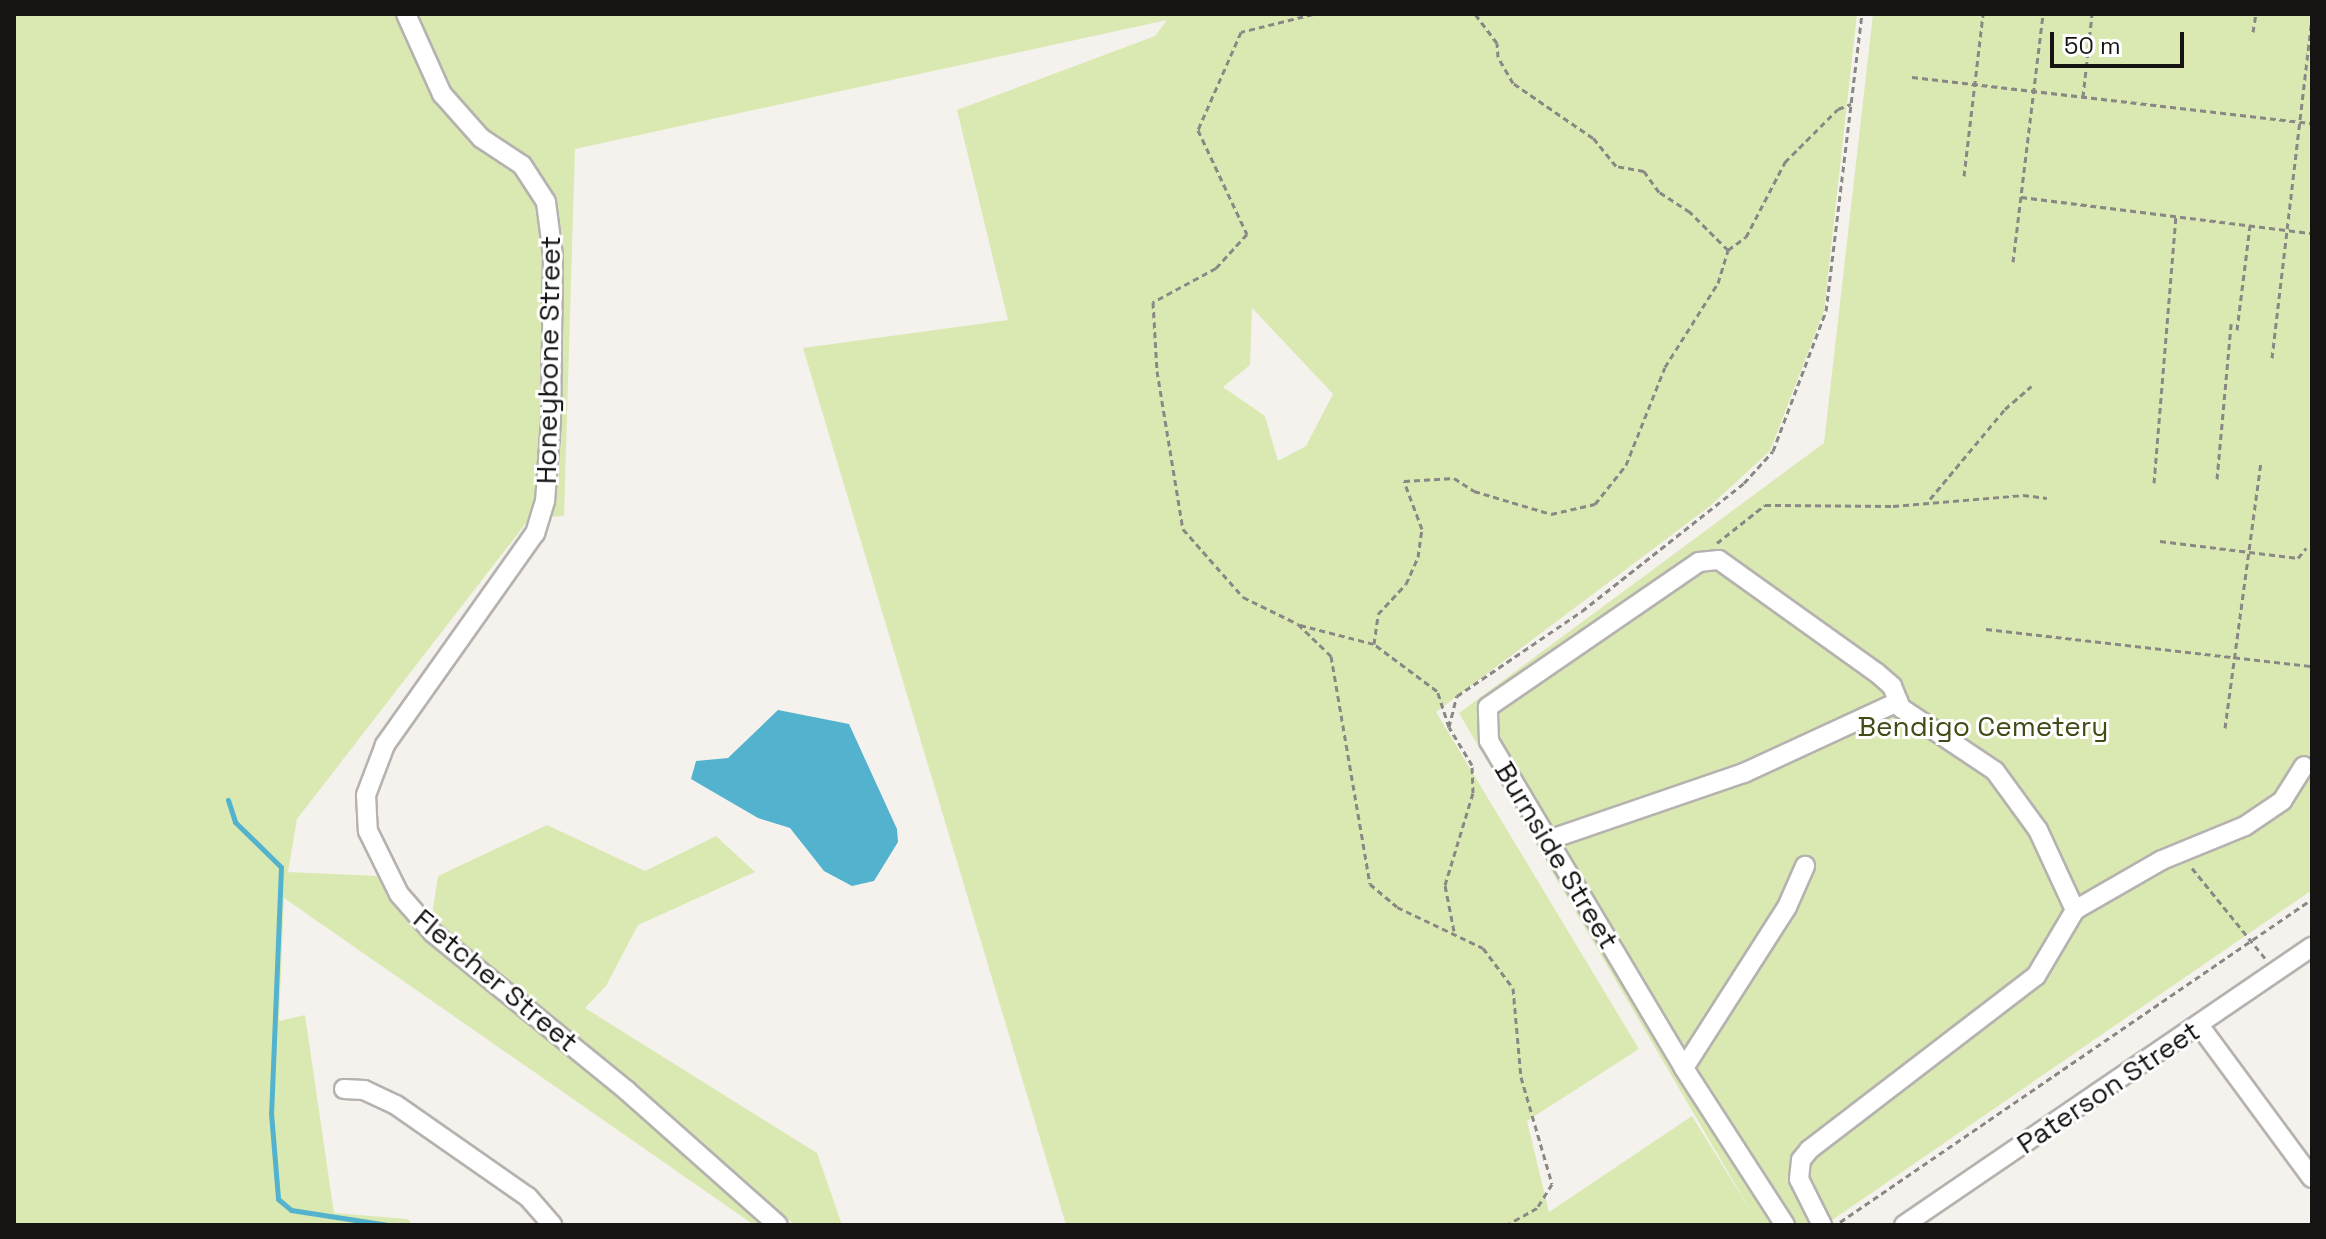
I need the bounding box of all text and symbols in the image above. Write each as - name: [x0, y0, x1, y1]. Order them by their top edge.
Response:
- scale bar: [2054, 16, 2188, 66]
- text: 50 m: [2064, 30, 2121, 61]
- street label: Honeybone Street: [529, 236, 567, 484]
- park label: Bendigo Cemetery: [1858, 709, 2108, 743]
- street label: Burnside Street: [1488, 755, 1626, 955]
- street label: Fletcher Street: [407, 902, 585, 1058]
- street label: Paterson Street: [2010, 1014, 2206, 1160]

